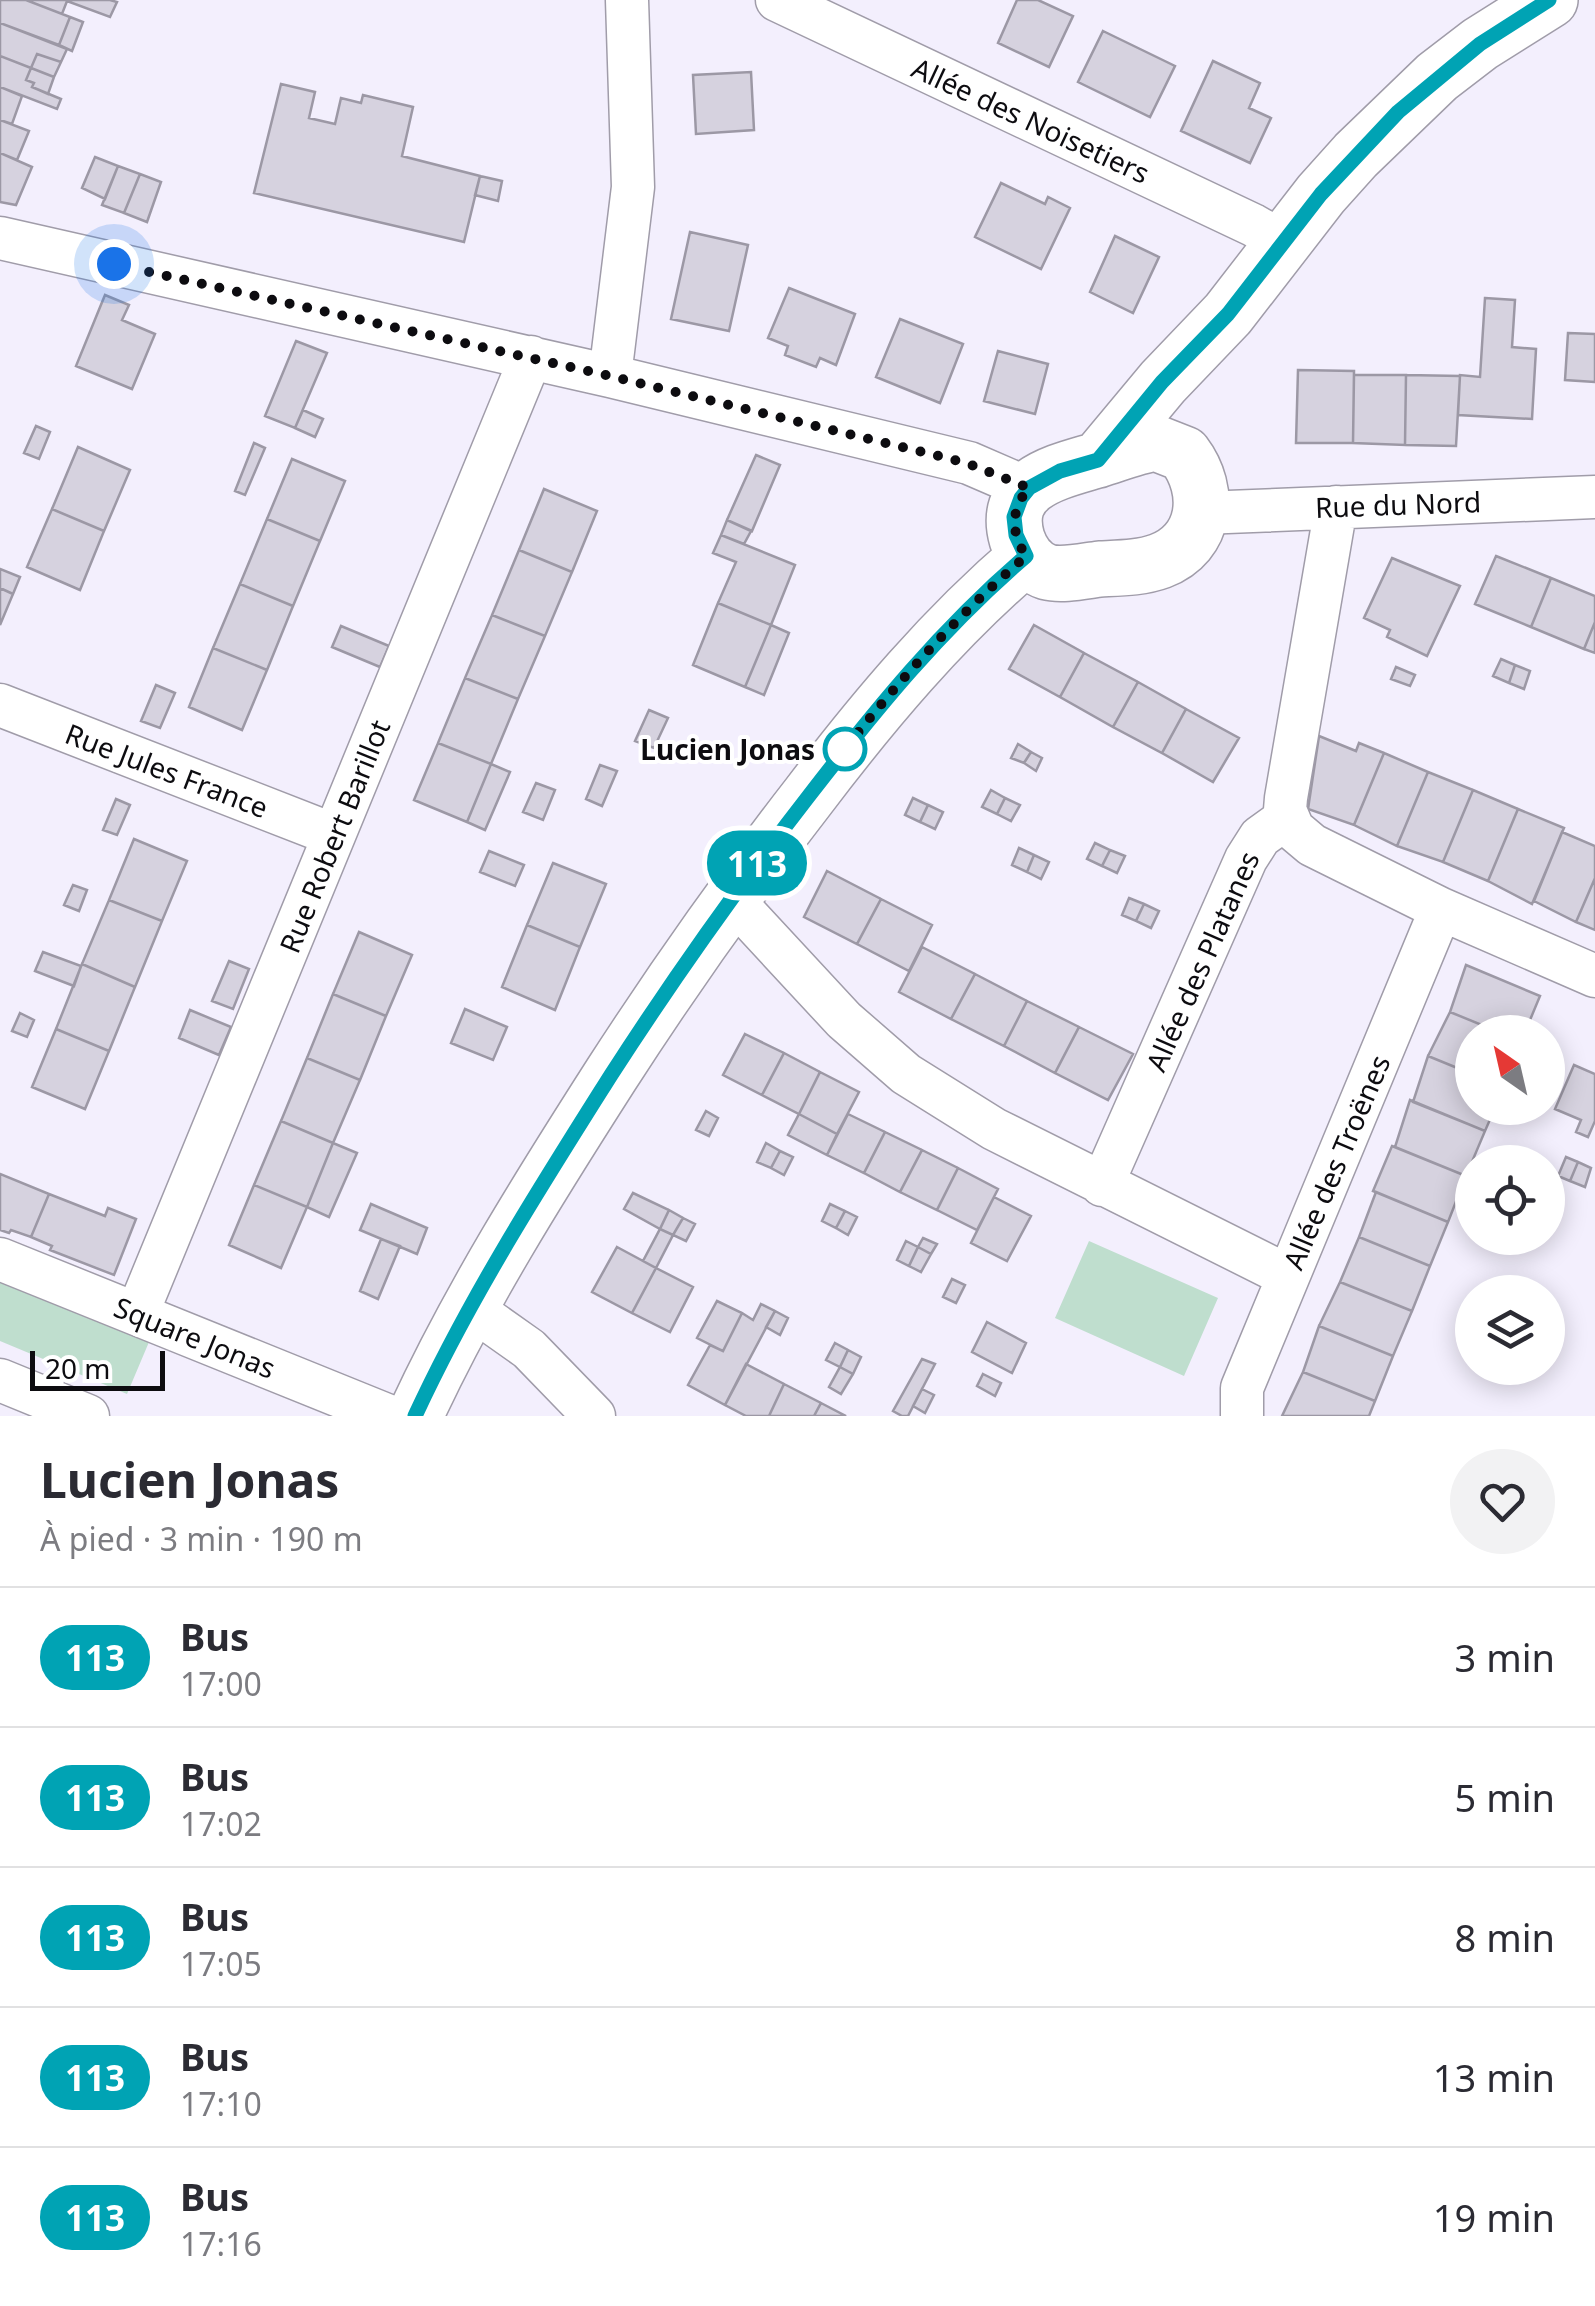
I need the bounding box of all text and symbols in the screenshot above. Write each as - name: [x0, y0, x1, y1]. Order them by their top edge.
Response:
- street label: Allée des Noisetiers: [906, 48, 1156, 192]
- your location: [89, 239, 139, 289]
- street label: Rue du Nord: [1314, 482, 1482, 526]
- street label: Rue Jules France: [60, 714, 274, 826]
- street label: Rue Robert Barillot: [270, 714, 398, 958]
- marker: Lucien Jonas: [824, 728, 866, 770]
- place label: Lucien Jonas: [640, 730, 815, 768]
- line badge: 113: [700, 830, 814, 896]
- text: 113: [727, 840, 787, 887]
- street label: Allée des Platanes: [1136, 845, 1268, 1077]
- north arrow: [1455, 1015, 1565, 1125]
- map controls: [1455, 1015, 1565, 1385]
- street label: Allée des Troënes: [1274, 1049, 1398, 1275]
- button: locate: [1455, 1145, 1565, 1255]
- button: layers: [1455, 1275, 1565, 1385]
- street label: Square Jonas: [109, 1287, 281, 1387]
- scale bar: [30, 1346, 165, 1390]
- text: 20 m: [45, 1349, 111, 1387]
- text: Lucien Jonas: [40, 1447, 339, 1512]
- button: heart: [1450, 1449, 1555, 1554]
- text: À pied · 3 min · 190 m: [40, 1517, 363, 1560]
- text: Bus: [180, 1610, 249, 1662]
- text: 3 min: [1455, 1631, 1555, 1683]
- text: 113: [65, 1634, 125, 1681]
- text: 17:00: [180, 1662, 262, 1705]
- text: Bus: [180, 1750, 249, 1802]
- text: 5 min: [1455, 1771, 1555, 1823]
- text: 113: [65, 1774, 125, 1821]
- text: 17:02: [180, 1802, 262, 1845]
- text: Bus: [180, 1890, 249, 1942]
- text: 8 min: [1455, 1911, 1555, 1963]
- text: 113: [65, 1914, 125, 1961]
- text: 17:05: [180, 1942, 262, 1985]
- text: Bus: [180, 2030, 249, 2082]
- text: 13 min: [1433, 2051, 1555, 2103]
- text: 113: [65, 2054, 125, 2101]
- text: 17:10: [180, 2082, 262, 2125]
- text: Bus: [180, 2170, 249, 2222]
- text: 19 min: [1433, 2191, 1555, 2243]
- text: 113: [65, 2194, 125, 2241]
- text: 17:16: [180, 2222, 262, 2265]

